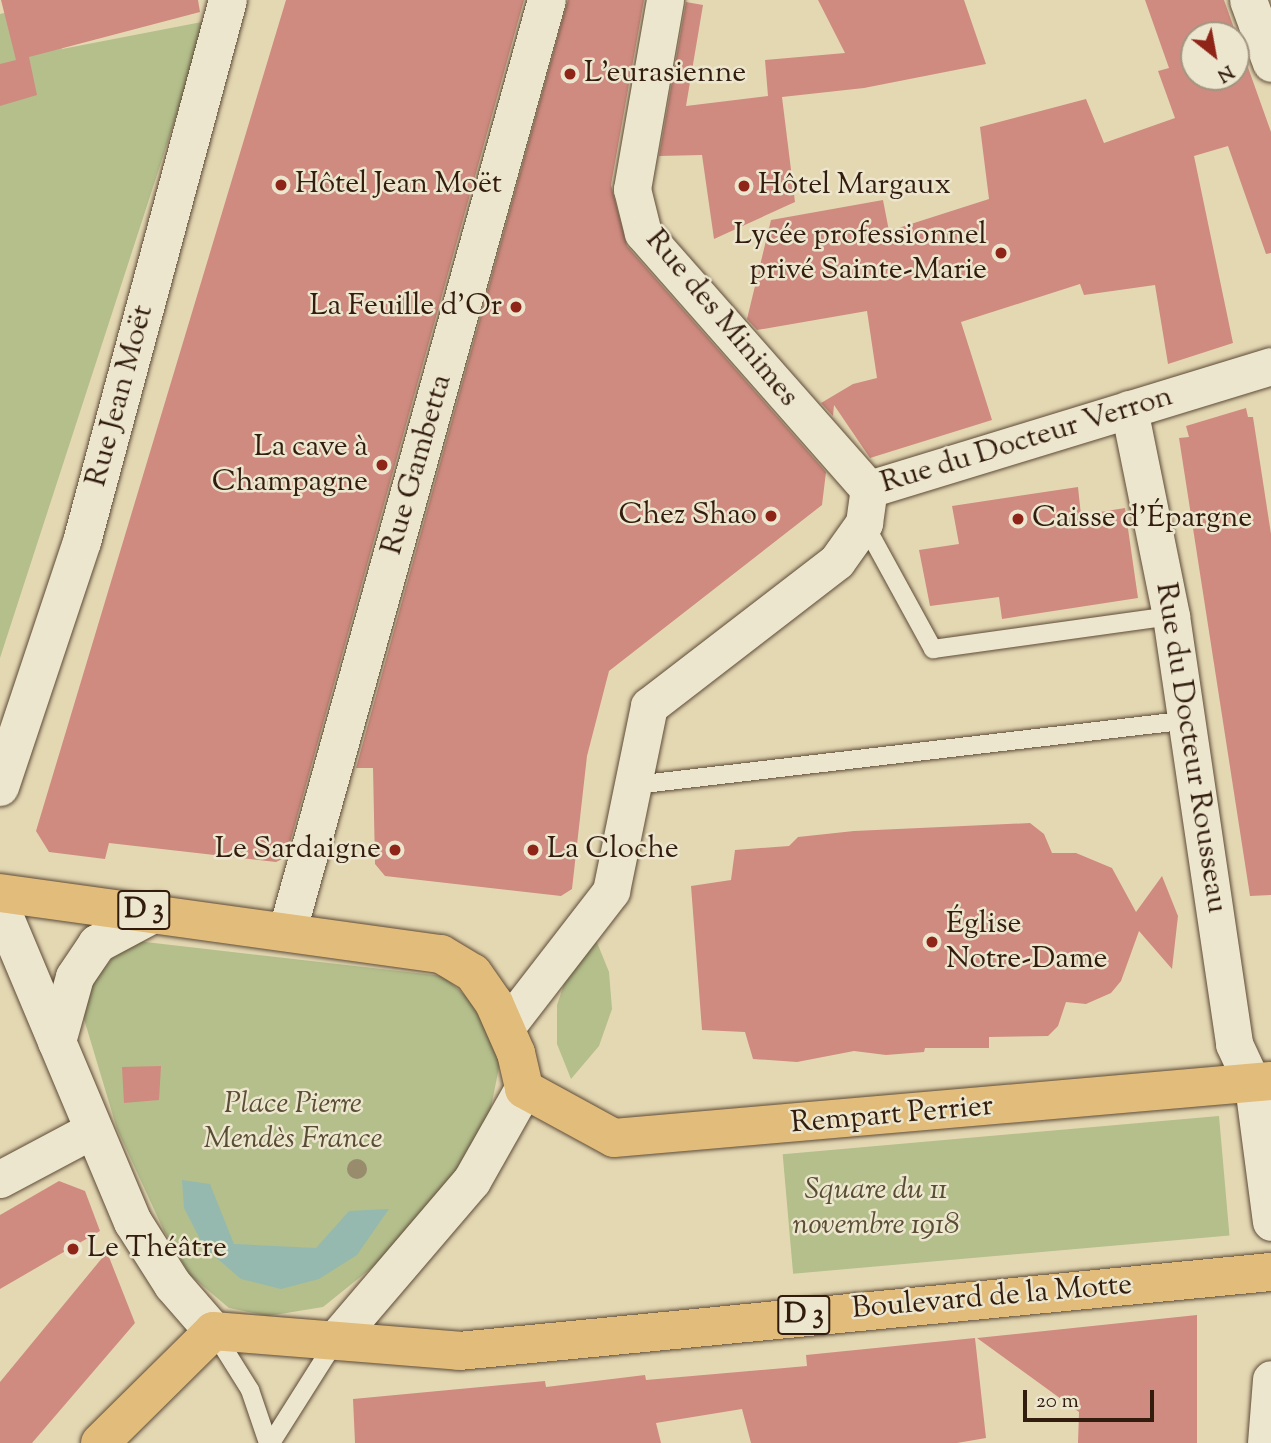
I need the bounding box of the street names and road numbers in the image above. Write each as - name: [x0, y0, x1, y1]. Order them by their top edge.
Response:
- street label: Rue des Minimes: [637, 223, 805, 415]
- street label: Rue Jean Moët: [79, 301, 163, 491]
- street label: Rue Gambetta: [375, 371, 461, 559]
- street label: Rue du Docteur Verron: [877, 379, 1177, 503]
- street label: Rue du Docteur Rousseau: [1146, 580, 1234, 916]
- road number: D 3: [116, 886, 172, 934]
- street label: Rempart Perrier: [789, 1089, 995, 1143]
- street label: Boulevard de la Motte: [850, 1268, 1134, 1328]
- road number: D 3: [776, 1290, 832, 1340]

